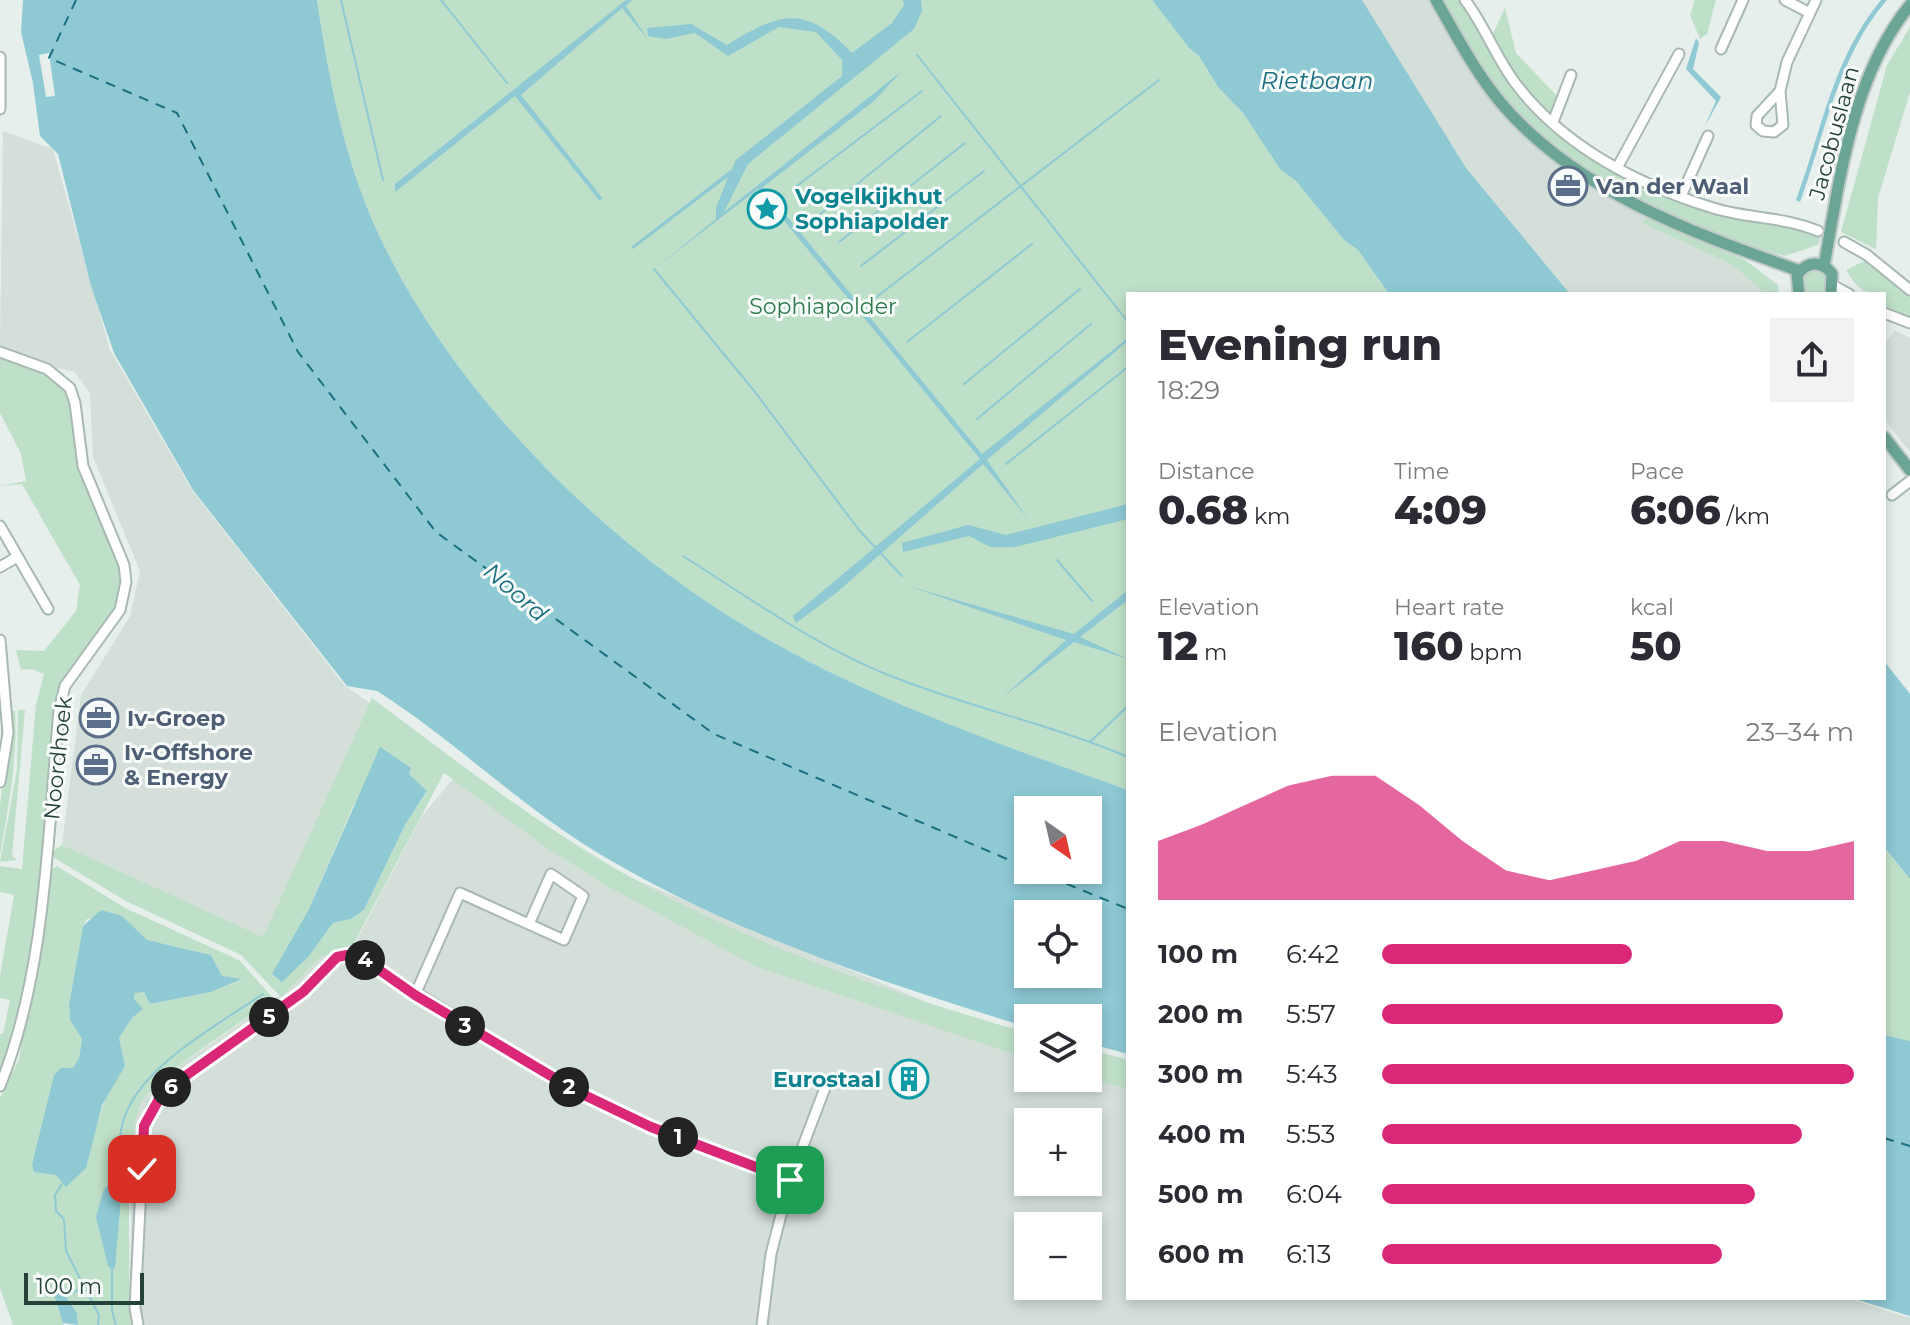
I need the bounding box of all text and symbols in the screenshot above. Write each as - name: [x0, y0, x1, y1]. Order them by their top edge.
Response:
- street label: Jacobuslaan: [1803, 63, 1865, 204]
- water label: Rietbaan: [1260, 66, 1374, 95]
- office icon: Van der Waal: [1547, 165, 1589, 207]
- place label: Van der Waal: [1595, 173, 1749, 200]
- place label: Vogelkijkhut Sophiapolder: [794, 183, 949, 235]
- place icon: Vogelkijkhut Sophiapolder: [746, 188, 788, 230]
- park label: Sophiapolder: [749, 293, 897, 320]
- text: Evening run: [1158, 317, 1442, 371]
- button: share: [1770, 318, 1854, 402]
- text: 18:29: [1158, 374, 1220, 406]
- text: Distance: [1158, 458, 1255, 485]
- text: Time: [1394, 458, 1449, 485]
- text: Pace: [1630, 458, 1684, 485]
- text: 0.68: [1158, 485, 1248, 534]
- text: 4:09: [1394, 485, 1487, 534]
- text: 6:06: [1630, 485, 1721, 534]
- text: km: [1248, 503, 1290, 530]
- text: /km: [1721, 503, 1770, 530]
- water label: Noord: [478, 556, 554, 628]
- text: Elevation: [1158, 594, 1260, 621]
- text: Heart rate: [1394, 594, 1504, 621]
- text: kcal: [1630, 594, 1674, 621]
- text: 12: [1158, 621, 1198, 670]
- text: 160: [1394, 621, 1464, 670]
- text: 50: [1630, 621, 1682, 670]
- text: m: [1198, 639, 1227, 666]
- text: bpm: [1464, 639, 1523, 666]
- street label: Noordhoek: [38, 694, 78, 821]
- office icon: Iv-Groep: [78, 697, 120, 739]
- place label: Iv-Groep: [127, 705, 225, 732]
- text: Elevation: [1158, 716, 1278, 748]
- text: 23–34 m: [1746, 716, 1854, 748]
- place label: Iv-Offshore & Energy: [124, 739, 253, 791]
- office icon: Iv-Offshore & Energy: [75, 744, 117, 786]
- north arrow: [1014, 796, 1102, 884]
- map controls: [1014, 796, 1102, 1300]
- button: locate: [1014, 900, 1102, 988]
- text: 100 m: [1158, 938, 1238, 970]
- text: 6:42: [1286, 938, 1339, 970]
- pin: 4: [345, 940, 385, 980]
- text: 4: [357, 946, 373, 973]
- pin: 5: [249, 997, 289, 1037]
- text: 200 m: [1158, 998, 1243, 1030]
- text: 5:57: [1286, 998, 1336, 1030]
- text: 5: [262, 1003, 276, 1030]
- button: layers: [1014, 1004, 1102, 1092]
- pin: 3: [445, 1006, 485, 1046]
- text: 3: [458, 1012, 472, 1039]
- building icon: Eurostaal: [888, 1058, 930, 1100]
- text: 300 m: [1158, 1058, 1243, 1090]
- text: 5:43: [1286, 1058, 1338, 1090]
- place label: Eurostaal: [773, 1066, 881, 1093]
- pin: 6: [151, 1067, 191, 1107]
- pin: 2: [549, 1067, 589, 1107]
- text: 6: [164, 1073, 178, 1100]
- text: 2: [563, 1073, 575, 1100]
- button: +: [1014, 1108, 1102, 1196]
- pin: 1: [658, 1117, 698, 1157]
- text: 400 m: [1158, 1118, 1246, 1150]
- text: 5:53: [1286, 1118, 1335, 1150]
- text: 1: [674, 1123, 682, 1150]
- pin: [108, 1135, 176, 1203]
- pin: [756, 1146, 824, 1214]
- icon: check: [120, 1147, 164, 1191]
- icon: arrive: [768, 1158, 812, 1202]
- text: 500 m: [1158, 1178, 1243, 1210]
- text: 6:04: [1286, 1178, 1342, 1210]
- button: −: [1014, 1212, 1102, 1300]
- text: 600 m: [1158, 1238, 1245, 1270]
- text: 6:13: [1286, 1238, 1331, 1270]
- scale bar: [24, 1269, 144, 1305]
- text: 100 m: [36, 1273, 102, 1300]

